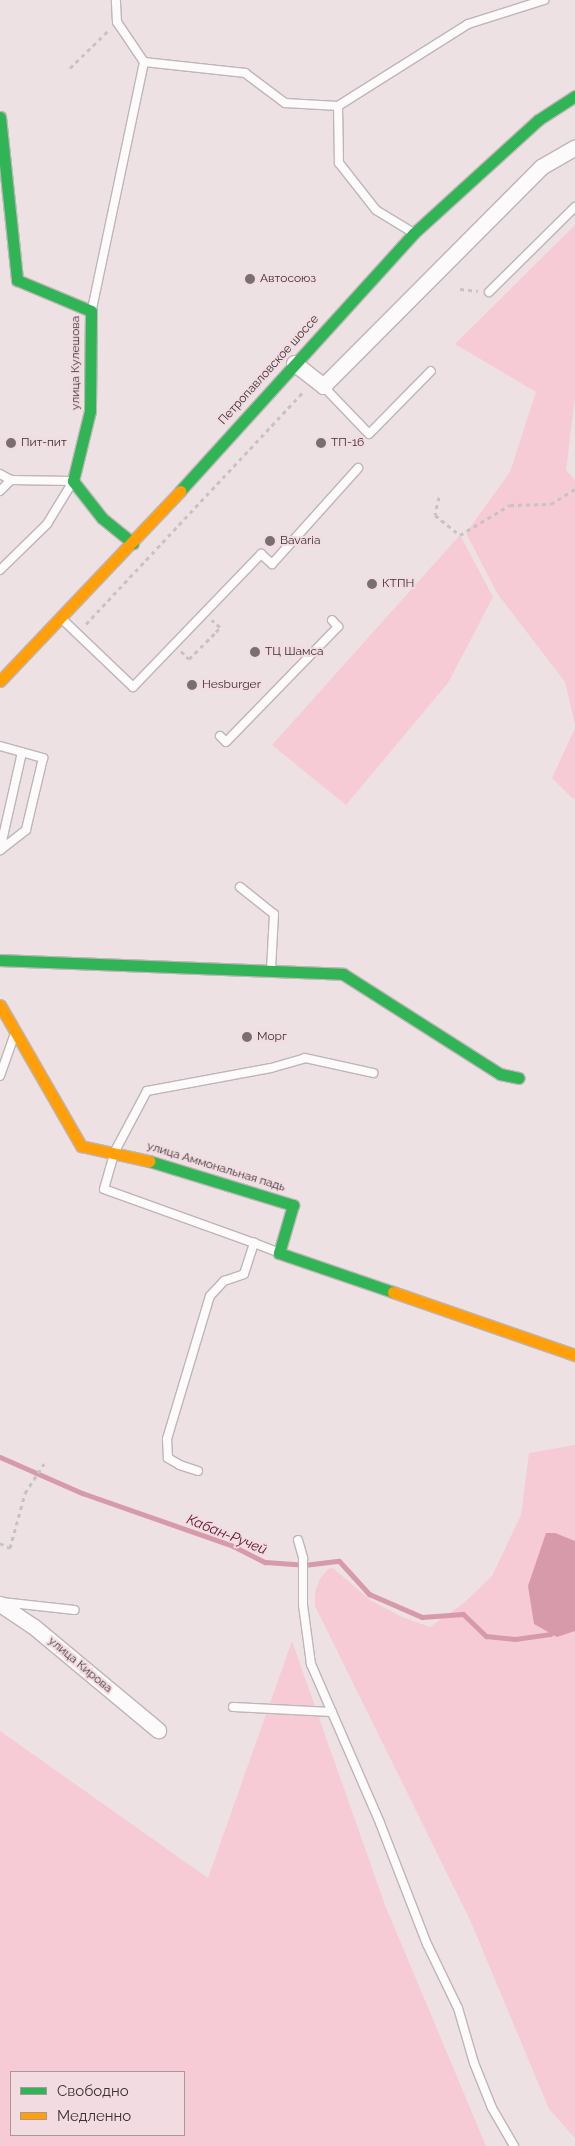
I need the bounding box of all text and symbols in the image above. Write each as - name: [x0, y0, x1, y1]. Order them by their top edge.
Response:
- place label: Автосоюз: [260, 272, 316, 286]
- marker: Автосоюз: [244, 273, 256, 285]
- street label: Петропавловское шоссе: [216, 312, 322, 428]
- street label: улица Кулешова: [69, 316, 83, 410]
- place label: Пит-пит: [21, 436, 67, 450]
- place label: ТП-16: [331, 436, 364, 450]
- marker: Пит-пит: [5, 437, 17, 449]
- marker: ТП-16: [315, 437, 327, 449]
- place label: Bavaria: [280, 534, 320, 548]
- marker: Bavaria: [264, 535, 276, 547]
- place label: КТПН: [382, 577, 414, 591]
- marker: КТПН: [366, 578, 378, 590]
- place label: ТЦ Шамса: [265, 645, 324, 659]
- marker: ТЦ Шамса: [249, 646, 261, 658]
- place label: Hesburger: [202, 678, 261, 692]
- marker: Hesburger: [186, 679, 198, 691]
- place label: Морг: [257, 1030, 287, 1044]
- marker: Морг: [241, 1031, 253, 1043]
- street label: улица Аммональная падь: [145, 1139, 287, 1195]
- water label: Кабан-Ручей: [184, 1510, 270, 1558]
- street label: улица Кирова: [45, 1634, 115, 1696]
- legend: [10, 2071, 185, 2136]
- text: Свободно: [57, 2082, 129, 2100]
- text: Медленно: [57, 2107, 131, 2125]

